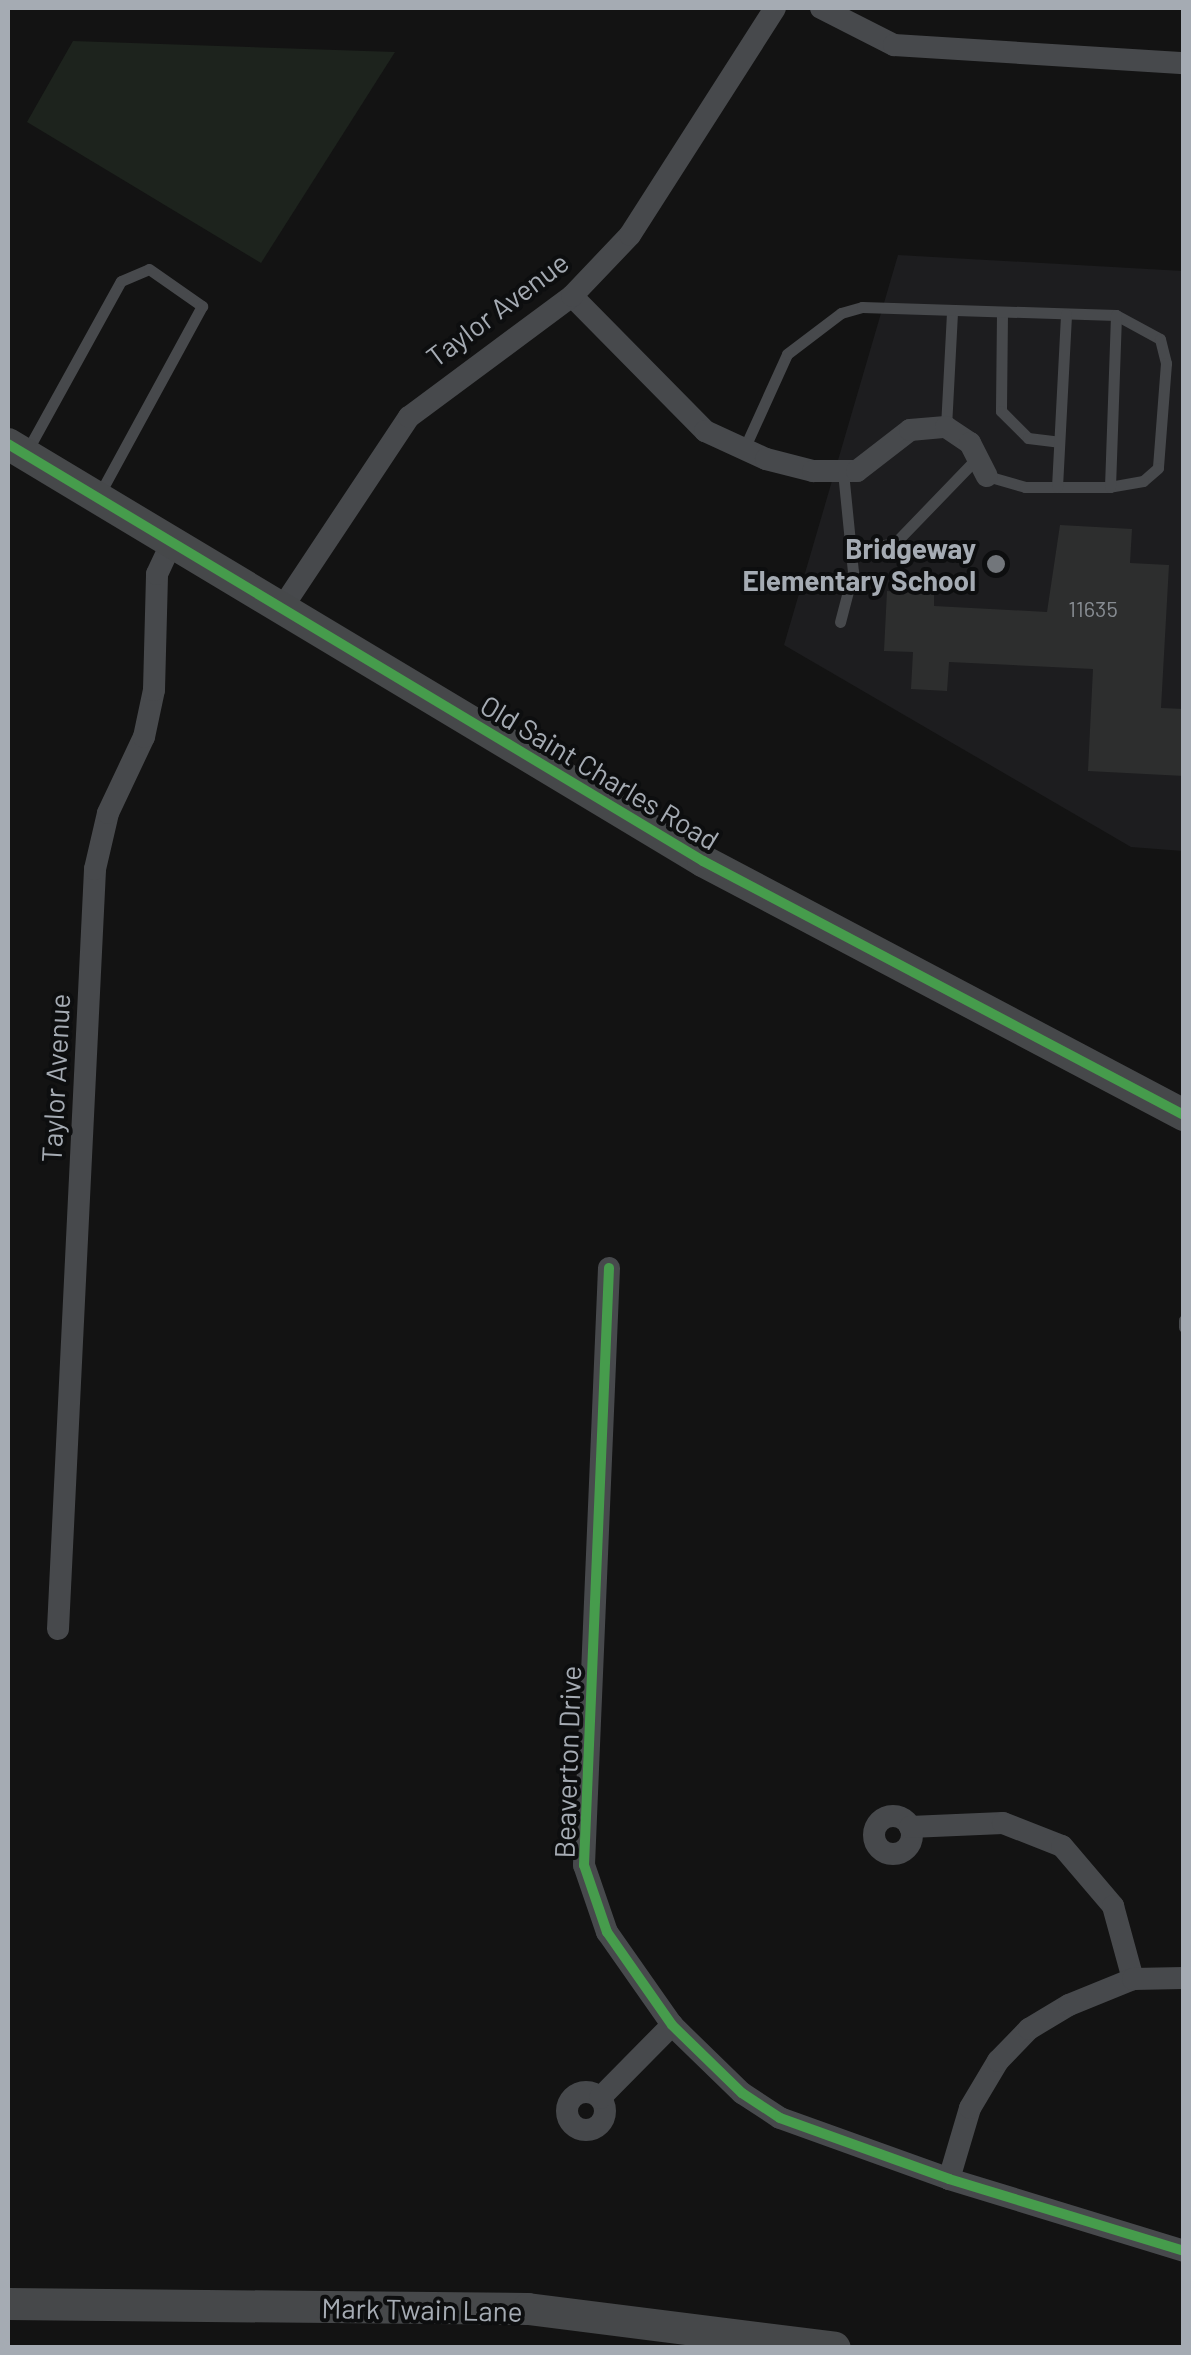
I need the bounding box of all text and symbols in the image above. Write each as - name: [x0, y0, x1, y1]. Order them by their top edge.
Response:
- street label: Taylor Avenue: [419, 245, 575, 373]
- place label: Bridgeway Elementary School: [743, 531, 976, 597]
- marker: Bridgeway Elementary School: [985, 553, 1007, 575]
- house number: 11635: [1068, 596, 1118, 622]
- street label: Old Saint Charles Road: [475, 688, 725, 856]
- street label: Taylor Avenue: [34, 993, 76, 1163]
- street label: Beaverton Drive: [547, 1665, 587, 1859]
- street label: Mark Twain Lane: [321, 2290, 523, 2328]

